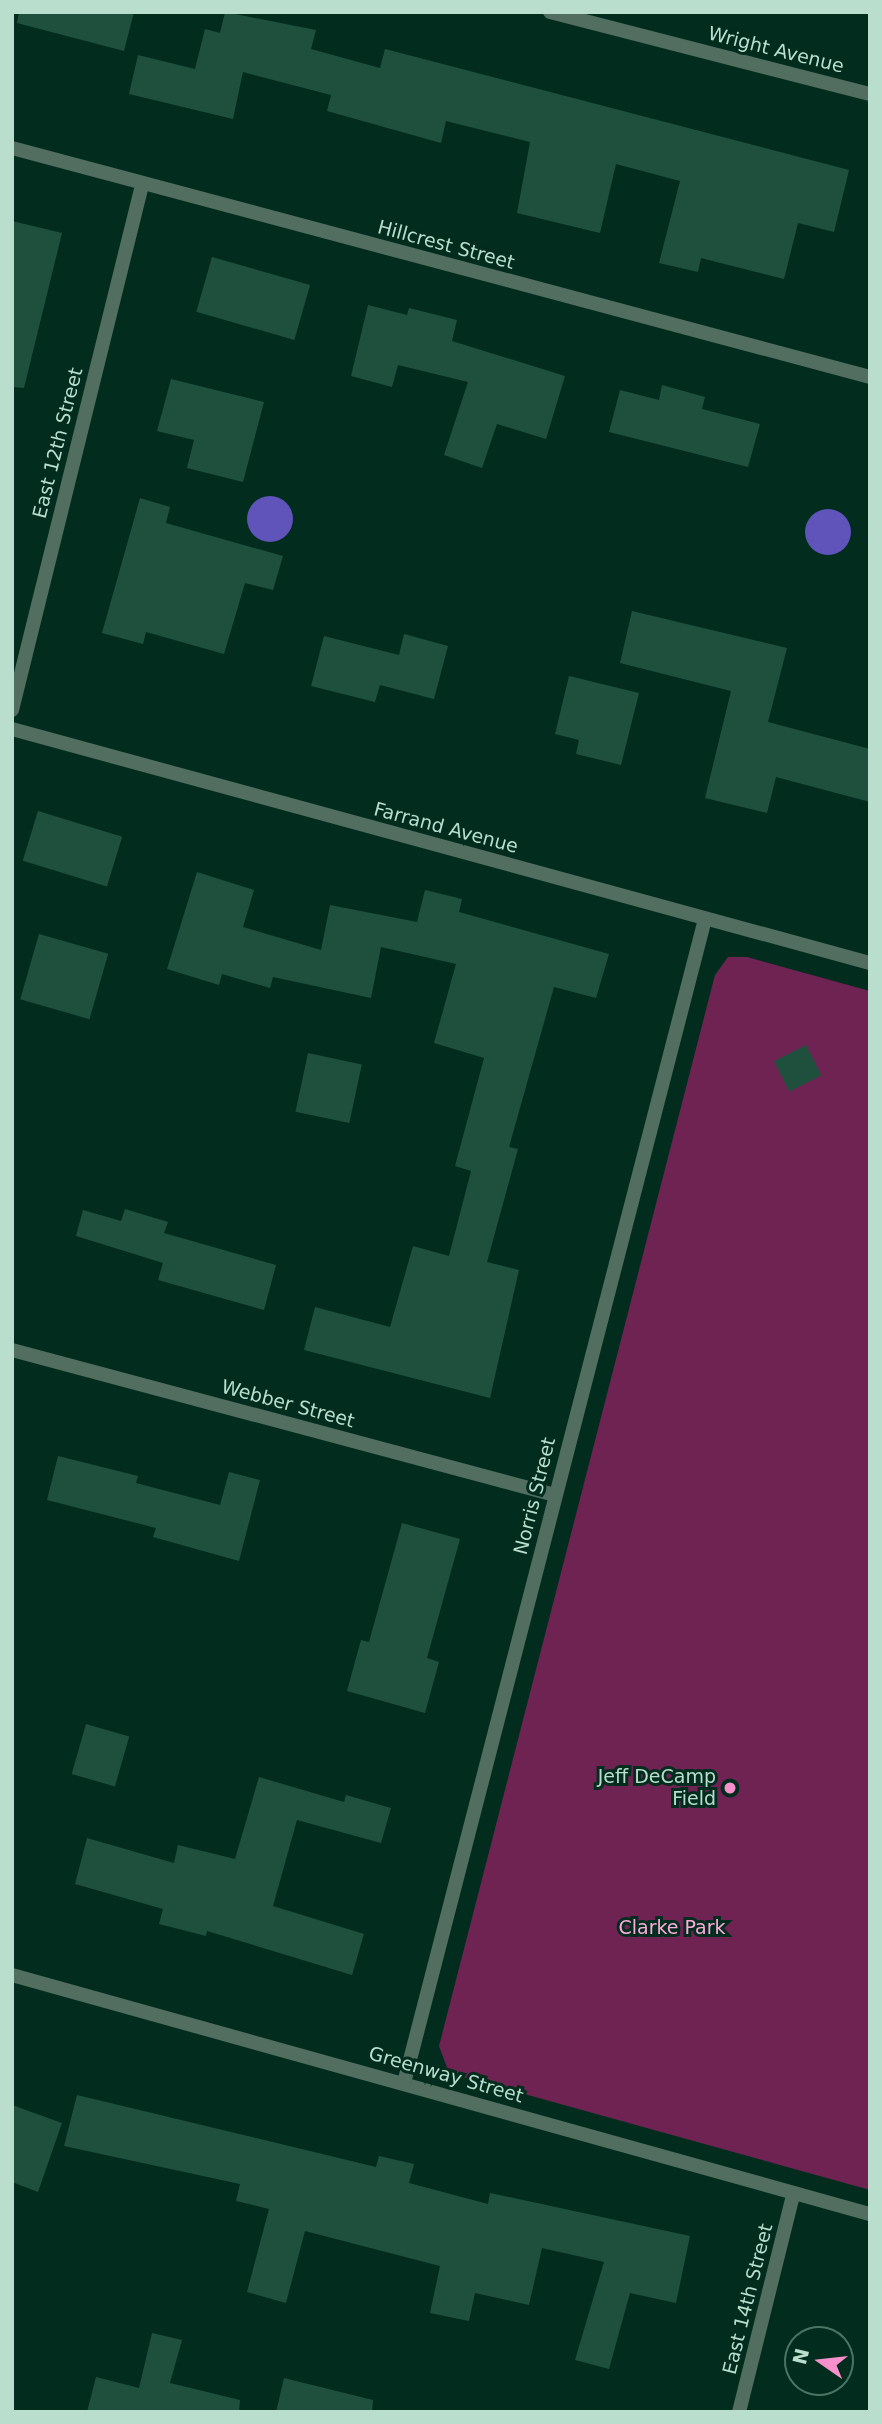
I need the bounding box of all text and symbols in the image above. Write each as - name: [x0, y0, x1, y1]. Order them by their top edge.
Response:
- street label: Wright Avenue: [706, 22, 846, 78]
- street label: Hillcrest Street: [375, 216, 517, 274]
- street label: East 12th Street: [28, 365, 88, 521]
- street label: Farrand Avenue: [371, 798, 521, 858]
- street label: Webber Street: [219, 1375, 357, 1433]
- street label: Norris Street: [509, 1435, 561, 1557]
- place label: Jeff DeCamp Field: [598, 1766, 716, 1810]
- marker: Jeff DeCamp Field: [722, 1780, 738, 1796]
- park label: Clarke Park: [618, 1917, 726, 1939]
- street label: Greenway Street: [366, 2042, 526, 2108]
- street label: East 14th Street: [718, 2221, 778, 2377]
- north arrow: [784, 2326, 854, 2396]
- text: N: [788, 2346, 813, 2367]

